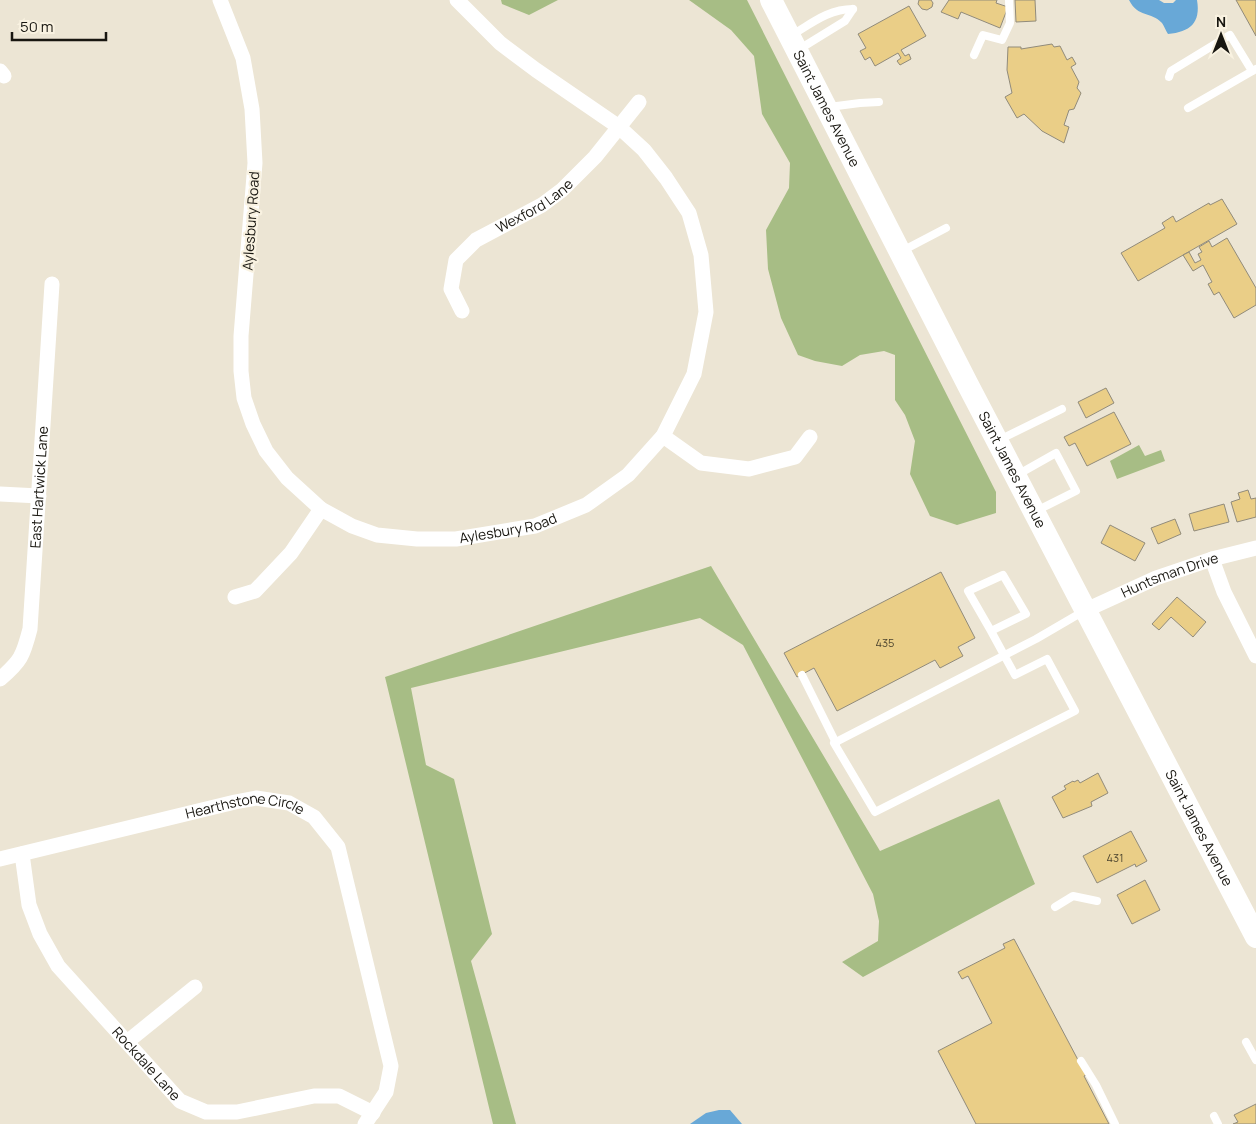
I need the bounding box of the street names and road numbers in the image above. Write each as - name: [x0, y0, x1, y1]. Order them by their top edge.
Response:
- street label: Saint James Avenue: [789, 47, 865, 170]
- street label: Aylesbury Road: [238, 171, 263, 271]
- street label: Wexford Lane: [492, 174, 577, 237]
- street label: Saint James Avenue: [974, 408, 1051, 531]
- street label: East Hartwick Lane: [25, 425, 52, 549]
- street label: Aylesbury Road: [458, 508, 560, 547]
- street label: Huntsman Drive: [1118, 548, 1220, 602]
- street label: Saint James Avenue: [1161, 766, 1238, 889]
- street label: Hearthstone Circle: [183, 788, 308, 823]
- street label: Rockdale Lane: [108, 1022, 185, 1104]

